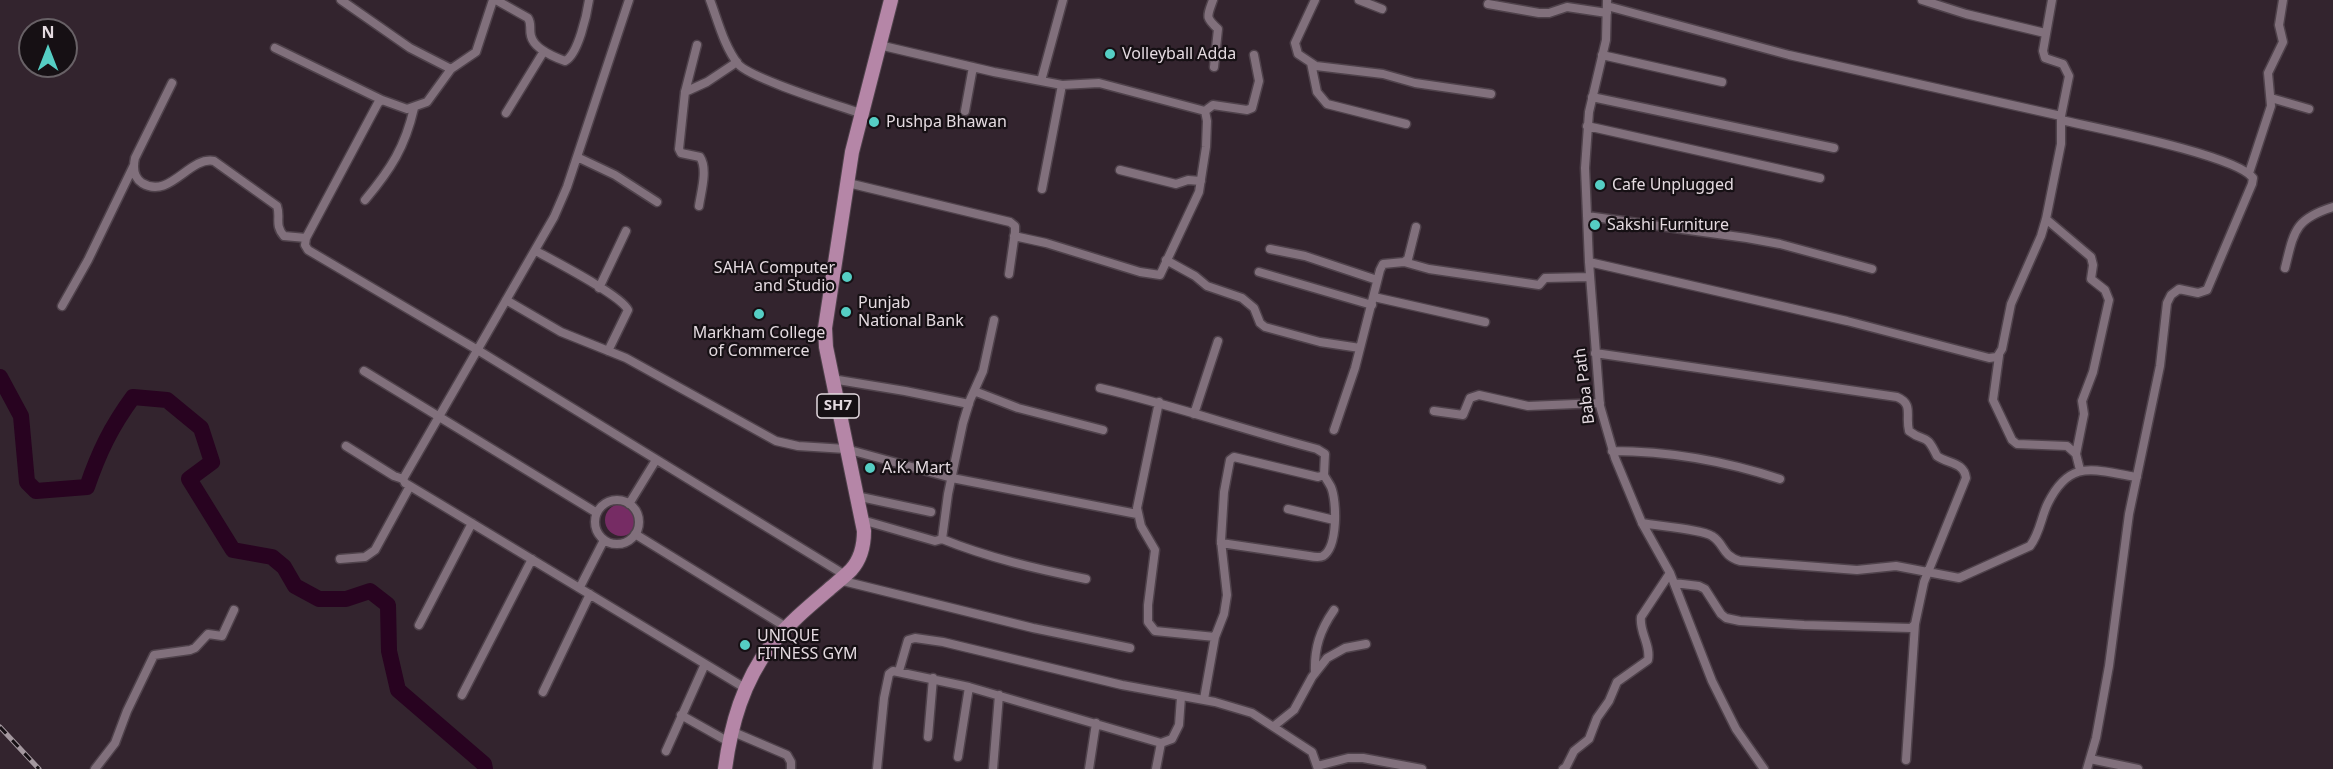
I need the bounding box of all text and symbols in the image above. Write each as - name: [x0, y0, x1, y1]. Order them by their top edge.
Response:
- north arrow: [18, 18, 78, 78]
- text: N: [41, 21, 55, 43]
- place label: Volleyball Adda: [1122, 44, 1236, 64]
- marker: Volleyball Adda: [1103, 47, 1117, 61]
- place label: Pushpa Bhawan: [886, 112, 1007, 132]
- marker: Pushpa Bhawan: [867, 115, 881, 129]
- place label: Cafe Unplugged: [1612, 175, 1734, 195]
- marker: Cafe Unplugged: [1593, 178, 1607, 192]
- place label: Sakshi Furniture: [1607, 215, 1729, 235]
- marker: Sakshi Furniture: [1588, 218, 1602, 232]
- place label: SAHA Computer and Studio: [714, 258, 835, 296]
- marker: SAHA Computer and Studio: [840, 270, 854, 284]
- place label: Punjab National Bank: [858, 293, 964, 331]
- marker: Punjab National Bank: [839, 305, 853, 319]
- marker: Markham College of Commerce: [752, 307, 766, 321]
- place label: Markham College of Commerce: [693, 323, 825, 361]
- street label: Baba Path: [1571, 347, 1599, 425]
- road number: SH7: [817, 394, 859, 418]
- place label: A.K. Mart: [882, 458, 951, 478]
- marker: A.K. Mart: [863, 461, 877, 475]
- place label: UNIQUE FITNESS GYM: [757, 626, 858, 664]
- marker: UNIQUE FITNESS GYM: [738, 638, 752, 652]

